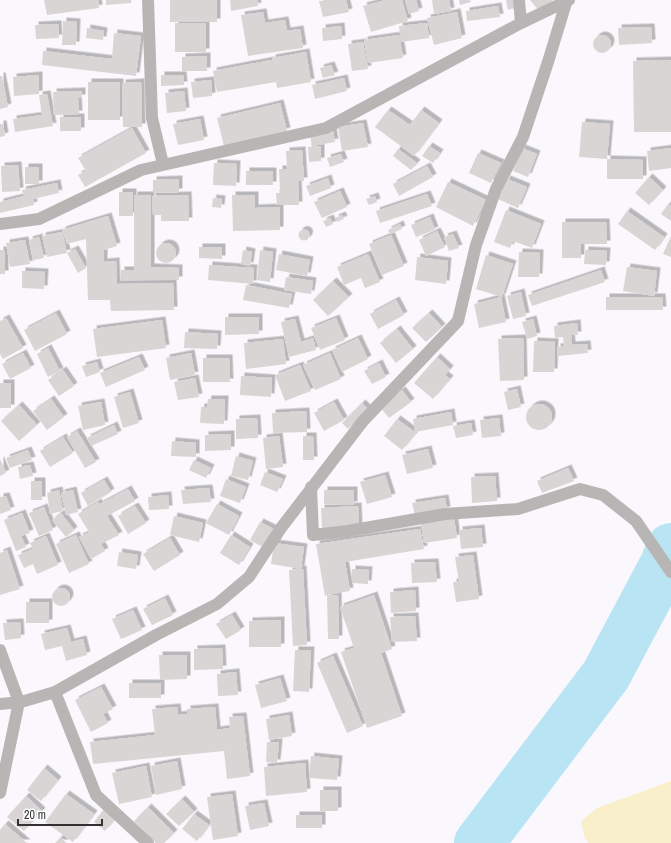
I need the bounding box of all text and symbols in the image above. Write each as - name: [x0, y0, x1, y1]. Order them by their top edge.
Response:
- scale bar: [18, 801, 102, 827]
- text: 20 m: [24, 807, 46, 823]

